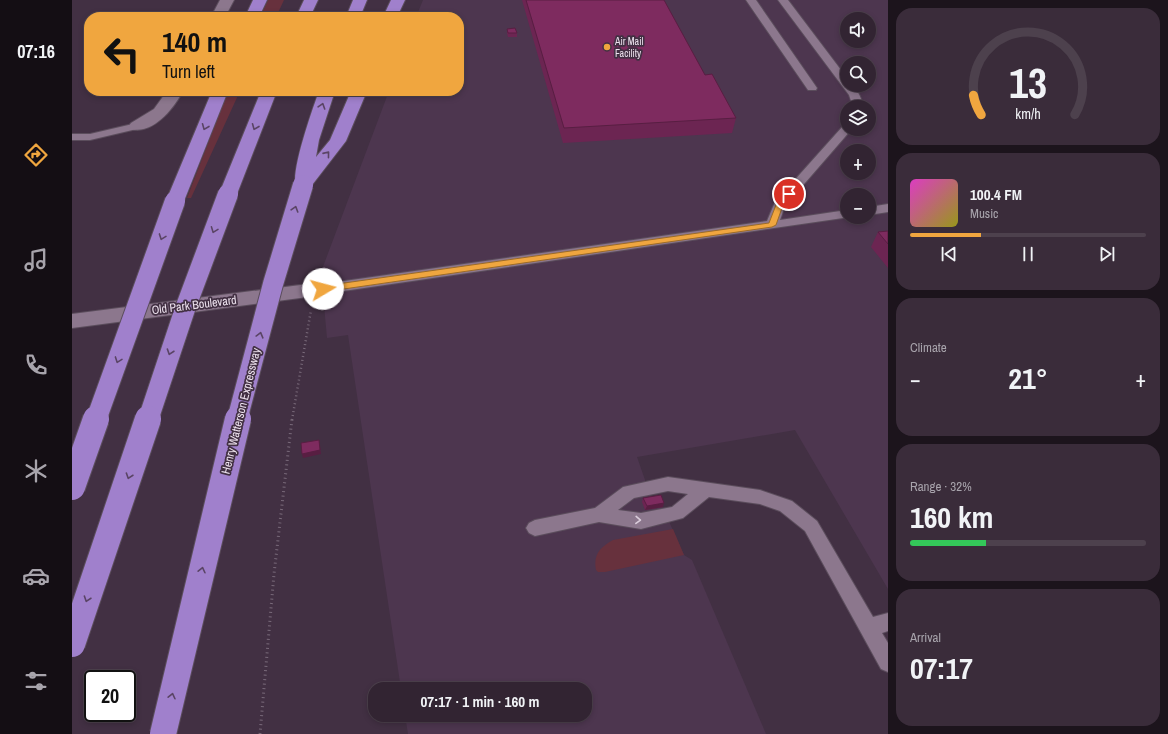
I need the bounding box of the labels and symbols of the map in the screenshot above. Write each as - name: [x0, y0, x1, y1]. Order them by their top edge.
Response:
- place label: Air Mail Facility: [614, 35, 643, 60]
- marker: Air Mail Facility: [602, 42, 612, 52]
- one-way arrow: [317, 103, 326, 110]
- one-way arrow: [202, 124, 210, 131]
- one-way arrow: [251, 124, 259, 131]
- one-way arrow: [322, 152, 329, 159]
- pin: [772, 177, 806, 211]
- one-way arrow: [290, 206, 299, 213]
- one-way arrow: [211, 227, 219, 234]
- one-way arrow: [159, 234, 167, 241]
- position arrow: [302, 268, 344, 310]
- street label: Old Park Boulevard: [151, 292, 237, 318]
- one-way arrow: [255, 331, 264, 338]
- street label: Henry Watterson Expressway: [218, 346, 264, 476]
- one-way arrow: [166, 349, 175, 356]
- one-way arrow: [115, 356, 123, 363]
- one-way arrow: [125, 472, 133, 479]
- one-way arrow: [635, 515, 641, 524]
- one-way arrow: [198, 566, 206, 573]
- one-way arrow: [83, 595, 92, 602]
- speed limit sign: 20: [84, 670, 136, 722]
- one-way arrow: [168, 693, 176, 699]

